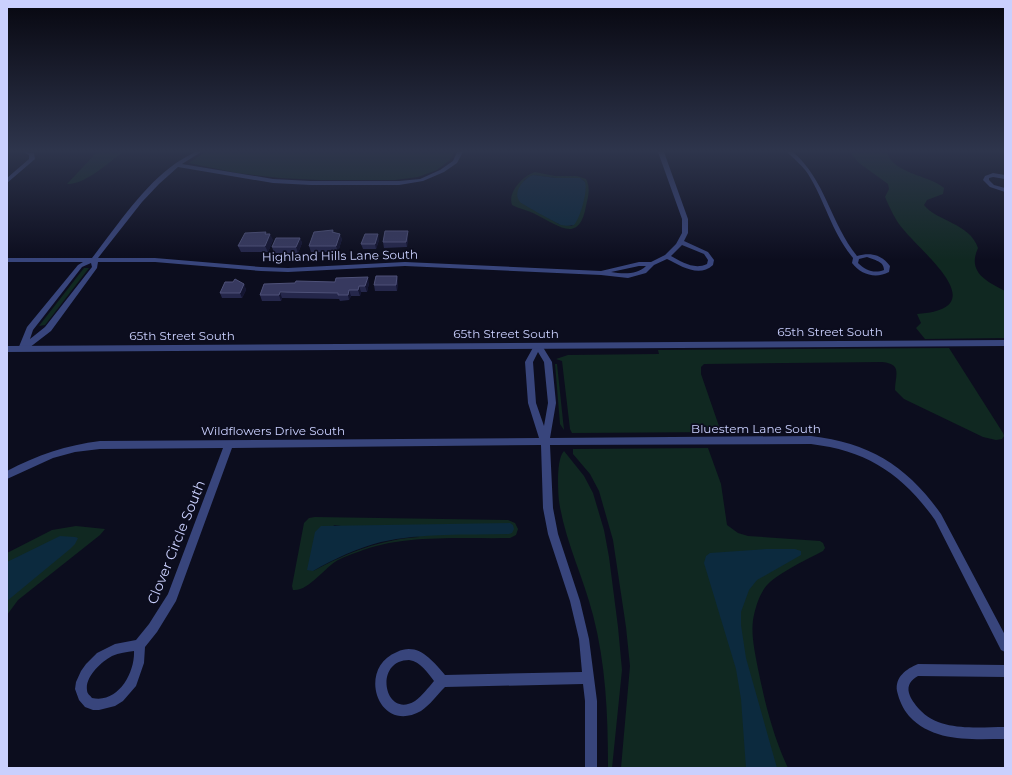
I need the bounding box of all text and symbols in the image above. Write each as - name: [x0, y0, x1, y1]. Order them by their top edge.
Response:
- street label: Highland Hills Lane South: [262, 247, 418, 264]
- street label: 65th Street South: [777, 324, 883, 339]
- street label: 65th Street South: [453, 326, 559, 341]
- street label: 65th Street South: [129, 328, 235, 343]
- street label: Bluestem Lane South: [691, 421, 821, 436]
- street label: Wildflowers Drive South: [201, 423, 345, 438]
- street label: Clover Circle South: [143, 477, 209, 607]

